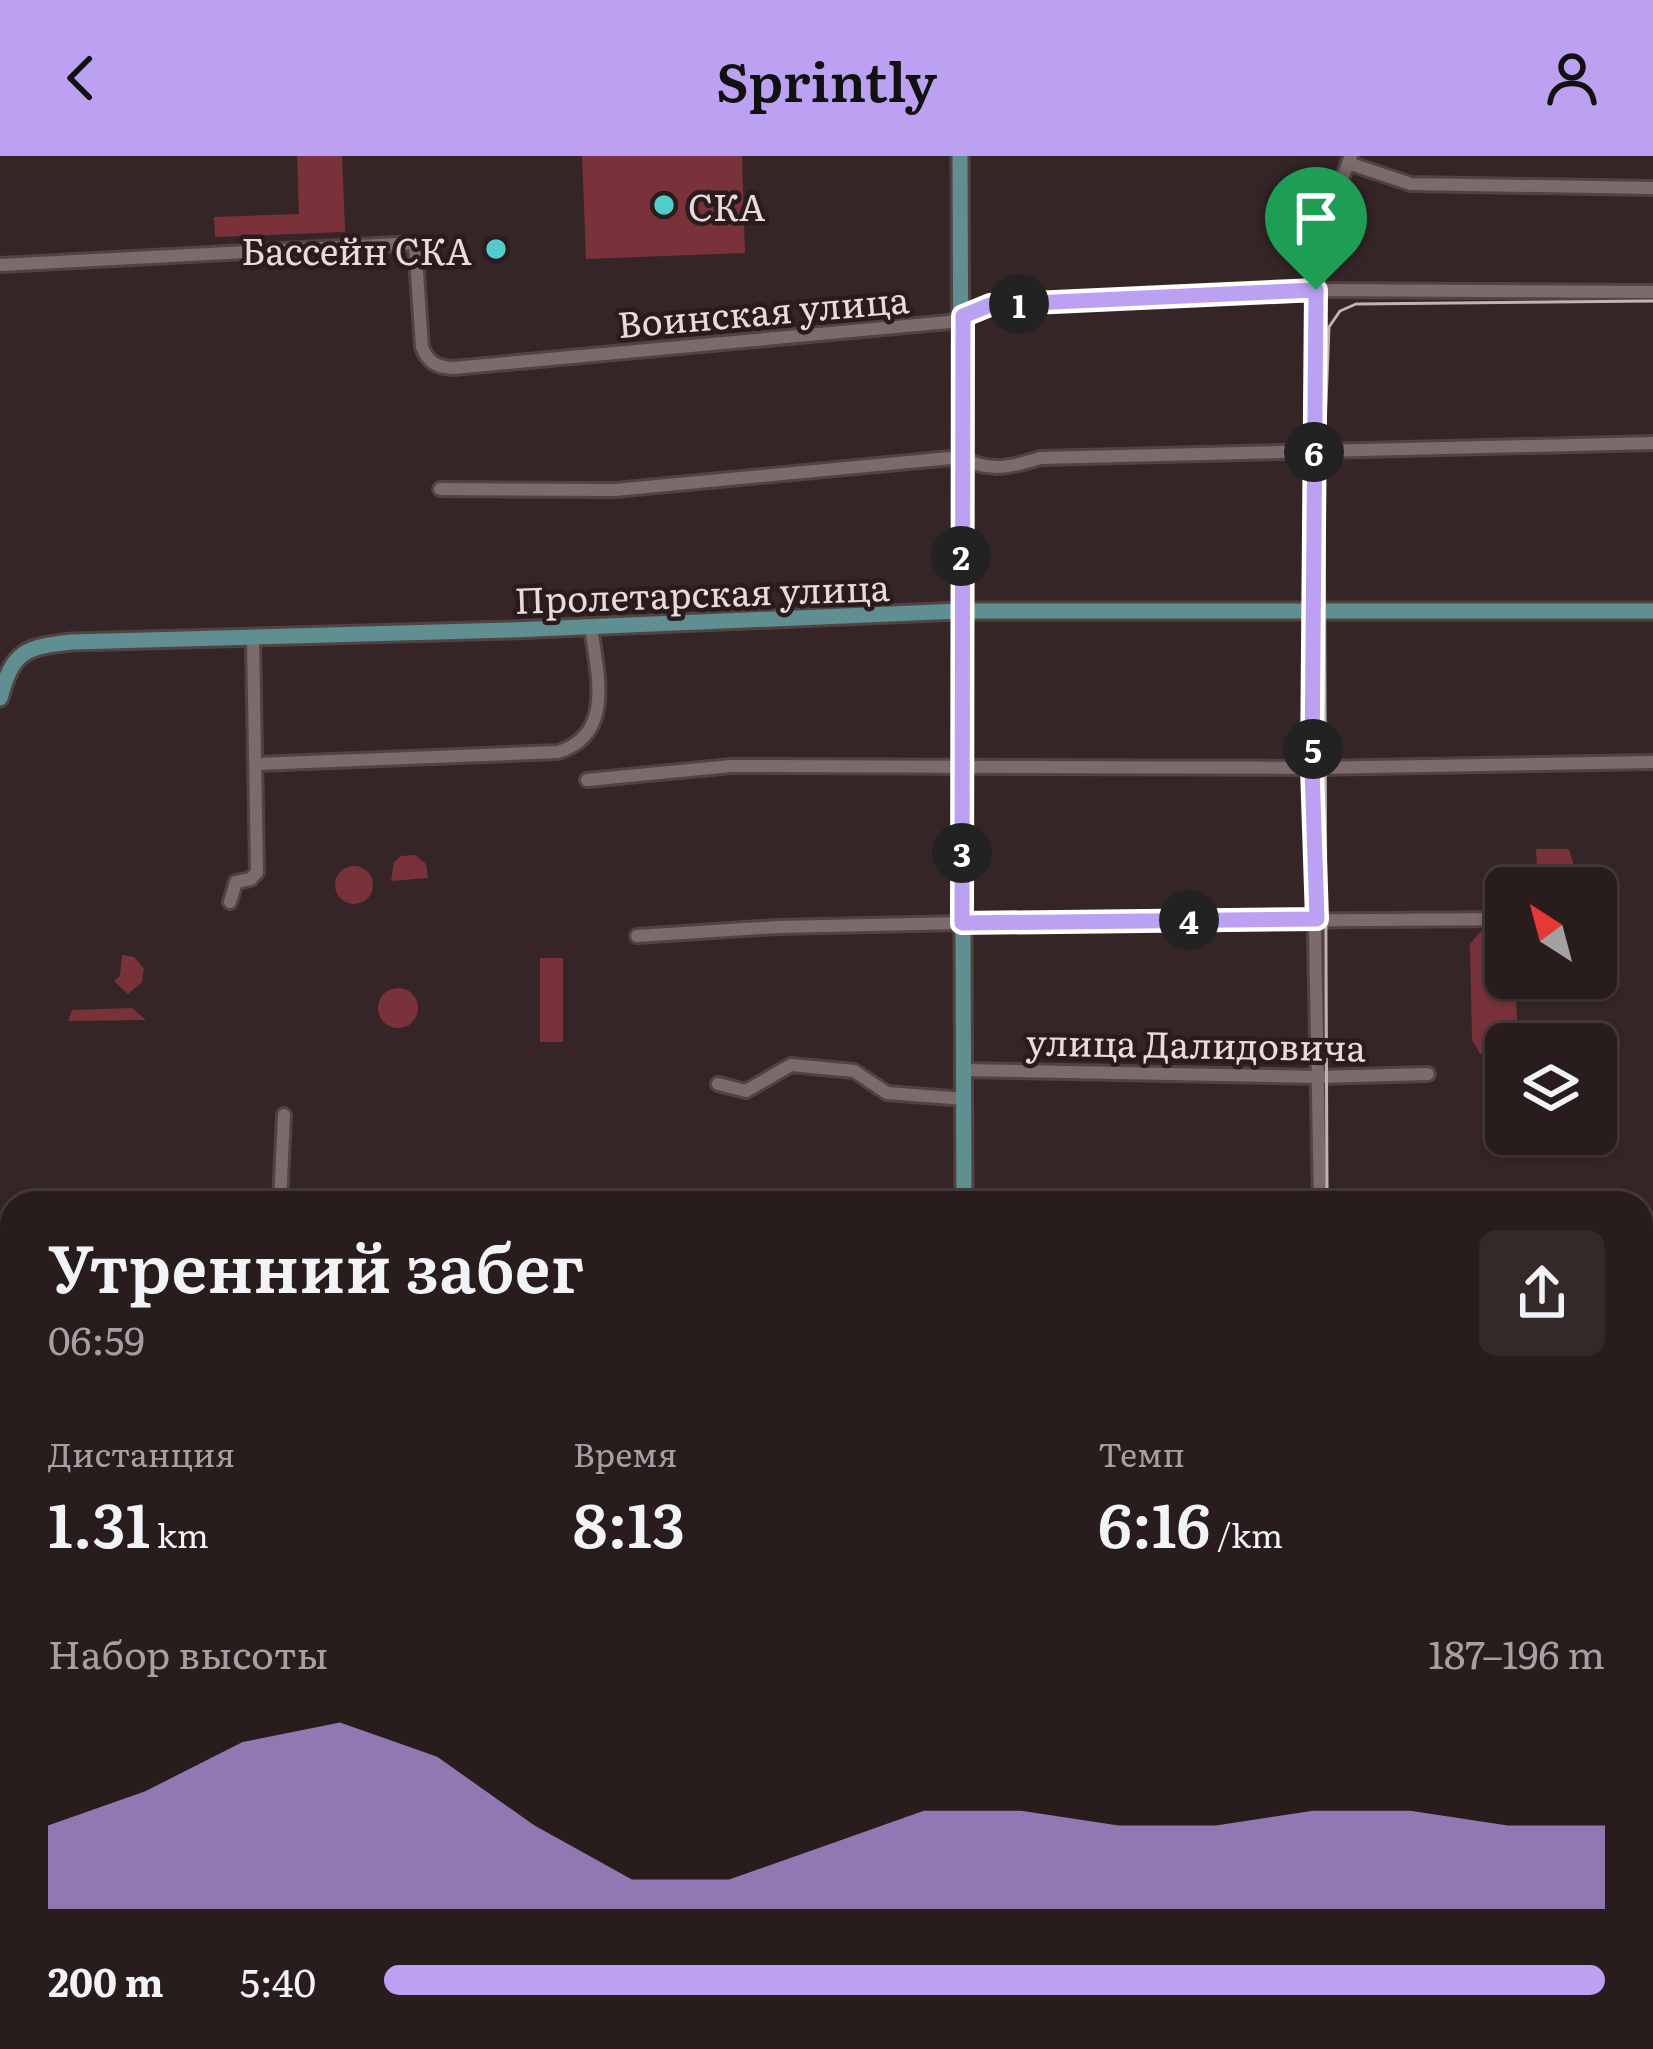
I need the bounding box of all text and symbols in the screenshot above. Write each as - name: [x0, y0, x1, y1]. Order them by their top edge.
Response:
- text: Sprintly: [716, 38, 937, 119]
- icon: back: [48, 45, 114, 111]
- icon: person: [1539, 45, 1605, 111]
- pin: [1265, 167, 1367, 290]
- place label: СКА: [688, 179, 765, 232]
- icon: arrive: [1283, 185, 1349, 251]
- marker: СКА: [651, 192, 677, 218]
- place label: Бассейн СКА: [241, 223, 472, 276]
- marker: Бассейн СКА: [483, 236, 509, 262]
- street label: Воинская улица: [615, 271, 912, 349]
- pin: 1: [989, 274, 1049, 334]
- text: 1: [1012, 279, 1026, 328]
- pin: 6: [1284, 422, 1344, 482]
- text: 6: [1304, 427, 1324, 476]
- pin: 2: [931, 526, 991, 586]
- text: 2: [952, 531, 970, 580]
- street label: Пролетарская улица: [514, 559, 891, 625]
- pin: 5: [1283, 719, 1343, 779]
- text: 5: [1304, 724, 1322, 773]
- pin: 3: [932, 823, 992, 883]
- text: 3: [953, 828, 971, 877]
- north arrow: [1485, 867, 1617, 999]
- map controls: [1485, 867, 1617, 1155]
- pin: 4: [1159, 890, 1219, 950]
- text: 4: [1179, 895, 1199, 944]
- street label: улица Далидовича: [1026, 1014, 1367, 1072]
- button: layers: [1485, 1023, 1617, 1155]
- text: Утренний забег: [48, 1215, 585, 1313]
- button: share: [1479, 1230, 1605, 1356]
- text: 06:59: [48, 1309, 145, 1367]
- text: Дистанция: [48, 1428, 235, 1477]
- text: Время: [573, 1428, 677, 1477]
- text: Темп: [1098, 1428, 1185, 1477]
- text: 1.31: [48, 1477, 150, 1566]
- text: 8:13: [573, 1477, 685, 1566]
- text: 6:16: [1098, 1477, 1210, 1566]
- text: km: [150, 1509, 209, 1558]
- text: /km: [1210, 1509, 1283, 1558]
- text: Набор высоты: [48, 1623, 329, 1681]
- text: 187–196 m: [1428, 1623, 1605, 1681]
- text: 200 m: [48, 1951, 164, 2009]
- text: 5:40: [240, 1951, 316, 2009]

